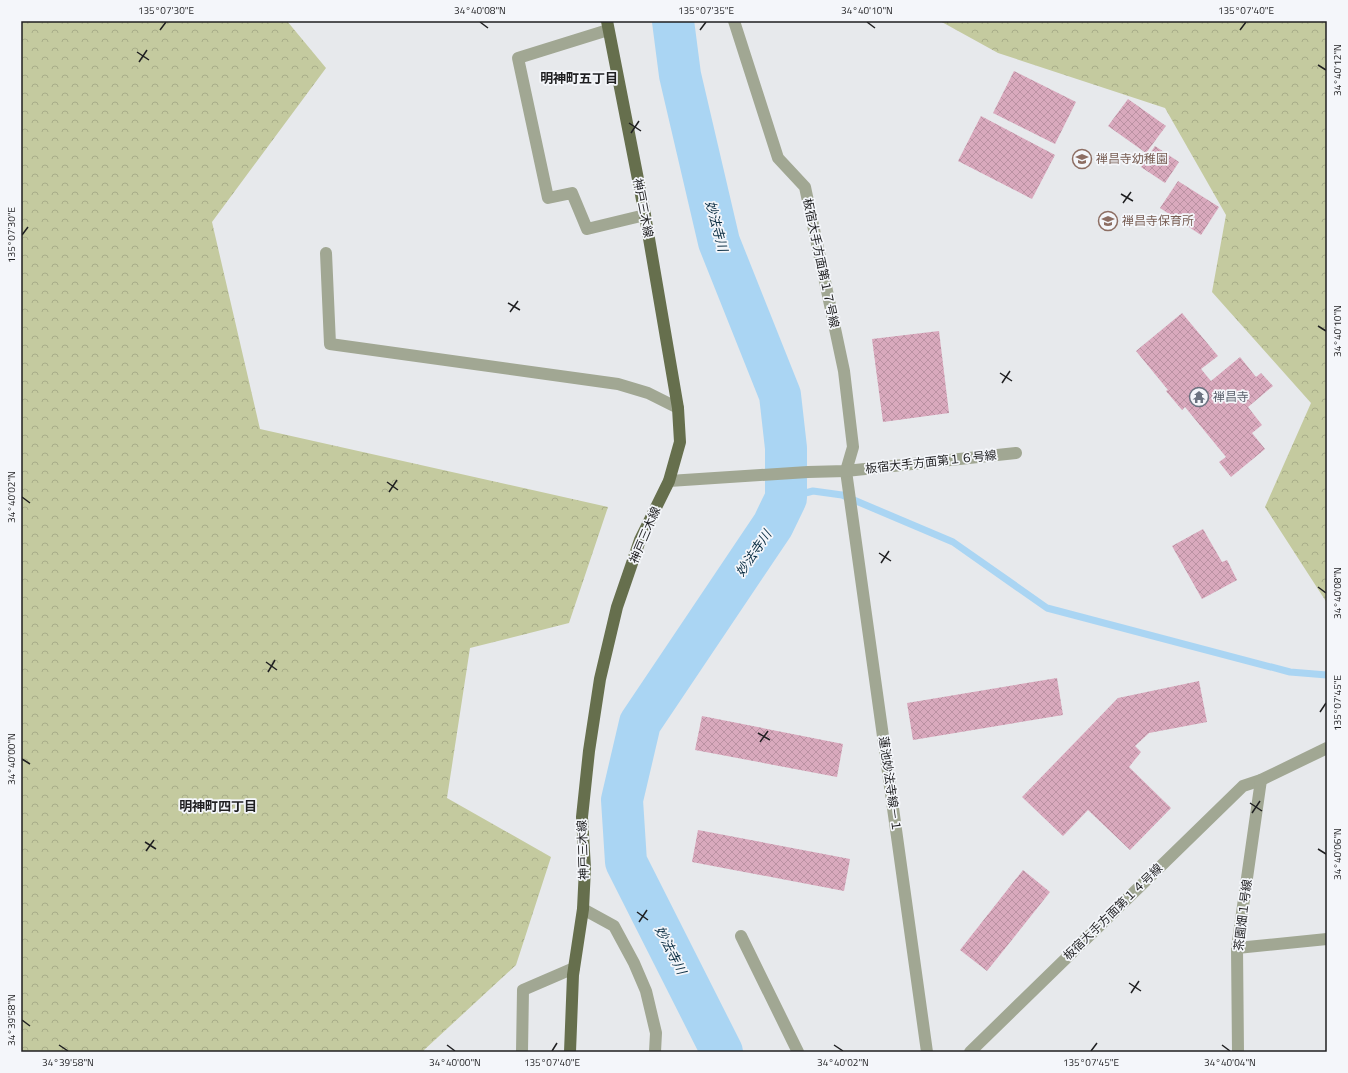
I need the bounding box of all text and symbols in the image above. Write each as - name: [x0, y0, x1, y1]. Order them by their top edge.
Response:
- text: 135°07'30"E: [138, 3, 195, 18]
- text: 34°40'08"N: [454, 3, 506, 18]
- text: 135°07'35"E: [678, 3, 735, 18]
- text: 34°40'10"N: [841, 3, 893, 18]
- text: 135°07'40"E: [1218, 3, 1275, 18]
- text: 34°40'12"N: [1330, 44, 1345, 96]
- district label: 明神町五丁目: [540, 68, 618, 88]
- school or university icon: 禅昌寺幼稚園: [1071, 148, 1093, 170]
- place label: 禅昌寺幼稚園: [1096, 149, 1168, 168]
- street label: 神戸三木線: [628, 177, 659, 239]
- street label: 板宿大手方面第１７号線: [798, 196, 845, 329]
- water label: 妙法寺川: [701, 198, 734, 256]
- text: 135°07'30"E: [4, 206, 19, 263]
- school or university icon: 禅昌寺保育所: [1097, 210, 1119, 232]
- place label: 禅昌寺保育所: [1122, 211, 1194, 230]
- text: 34°40'10"N: [1330, 305, 1345, 357]
- temple icon: 禅昌寺: [1188, 386, 1210, 408]
- place label: 禅昌寺: [1213, 387, 1249, 406]
- street label: 板宿大手方面第１６号線: [864, 445, 998, 478]
- text: 34°40'02"N: [4, 471, 19, 523]
- street label: 神戸三木線: [624, 503, 665, 566]
- water label: 妙法寺川: [730, 524, 777, 580]
- text: 34°40'08"N: [1330, 567, 1345, 619]
- text: 135°07'45"E: [1330, 674, 1345, 731]
- text: 34°40'00"N: [4, 733, 19, 785]
- street label: 蓮池妙法寺線－１: [874, 735, 907, 833]
- district label: 明神町四丁目: [179, 796, 257, 816]
- street label: 神戸三木線: [572, 820, 593, 880]
- text: 34°40'06"N: [1330, 828, 1345, 880]
- street label: 板宿大手方面第１４号線: [1059, 859, 1167, 964]
- street label: 茶園畑１号線: [1229, 878, 1256, 952]
- water label: 妙法寺川: [650, 922, 693, 979]
- text: 34°39'58"N: [4, 994, 19, 1046]
- text: 34°39'58"N: [42, 1055, 94, 1070]
- text: 34°40'00"N: [429, 1055, 481, 1070]
- text: 135°07'40"E: [524, 1055, 581, 1070]
- text: 34°40'02"N: [817, 1055, 869, 1070]
- text: 135°07'45"E: [1063, 1055, 1120, 1070]
- text: 34°40'04"N: [1204, 1055, 1256, 1070]

